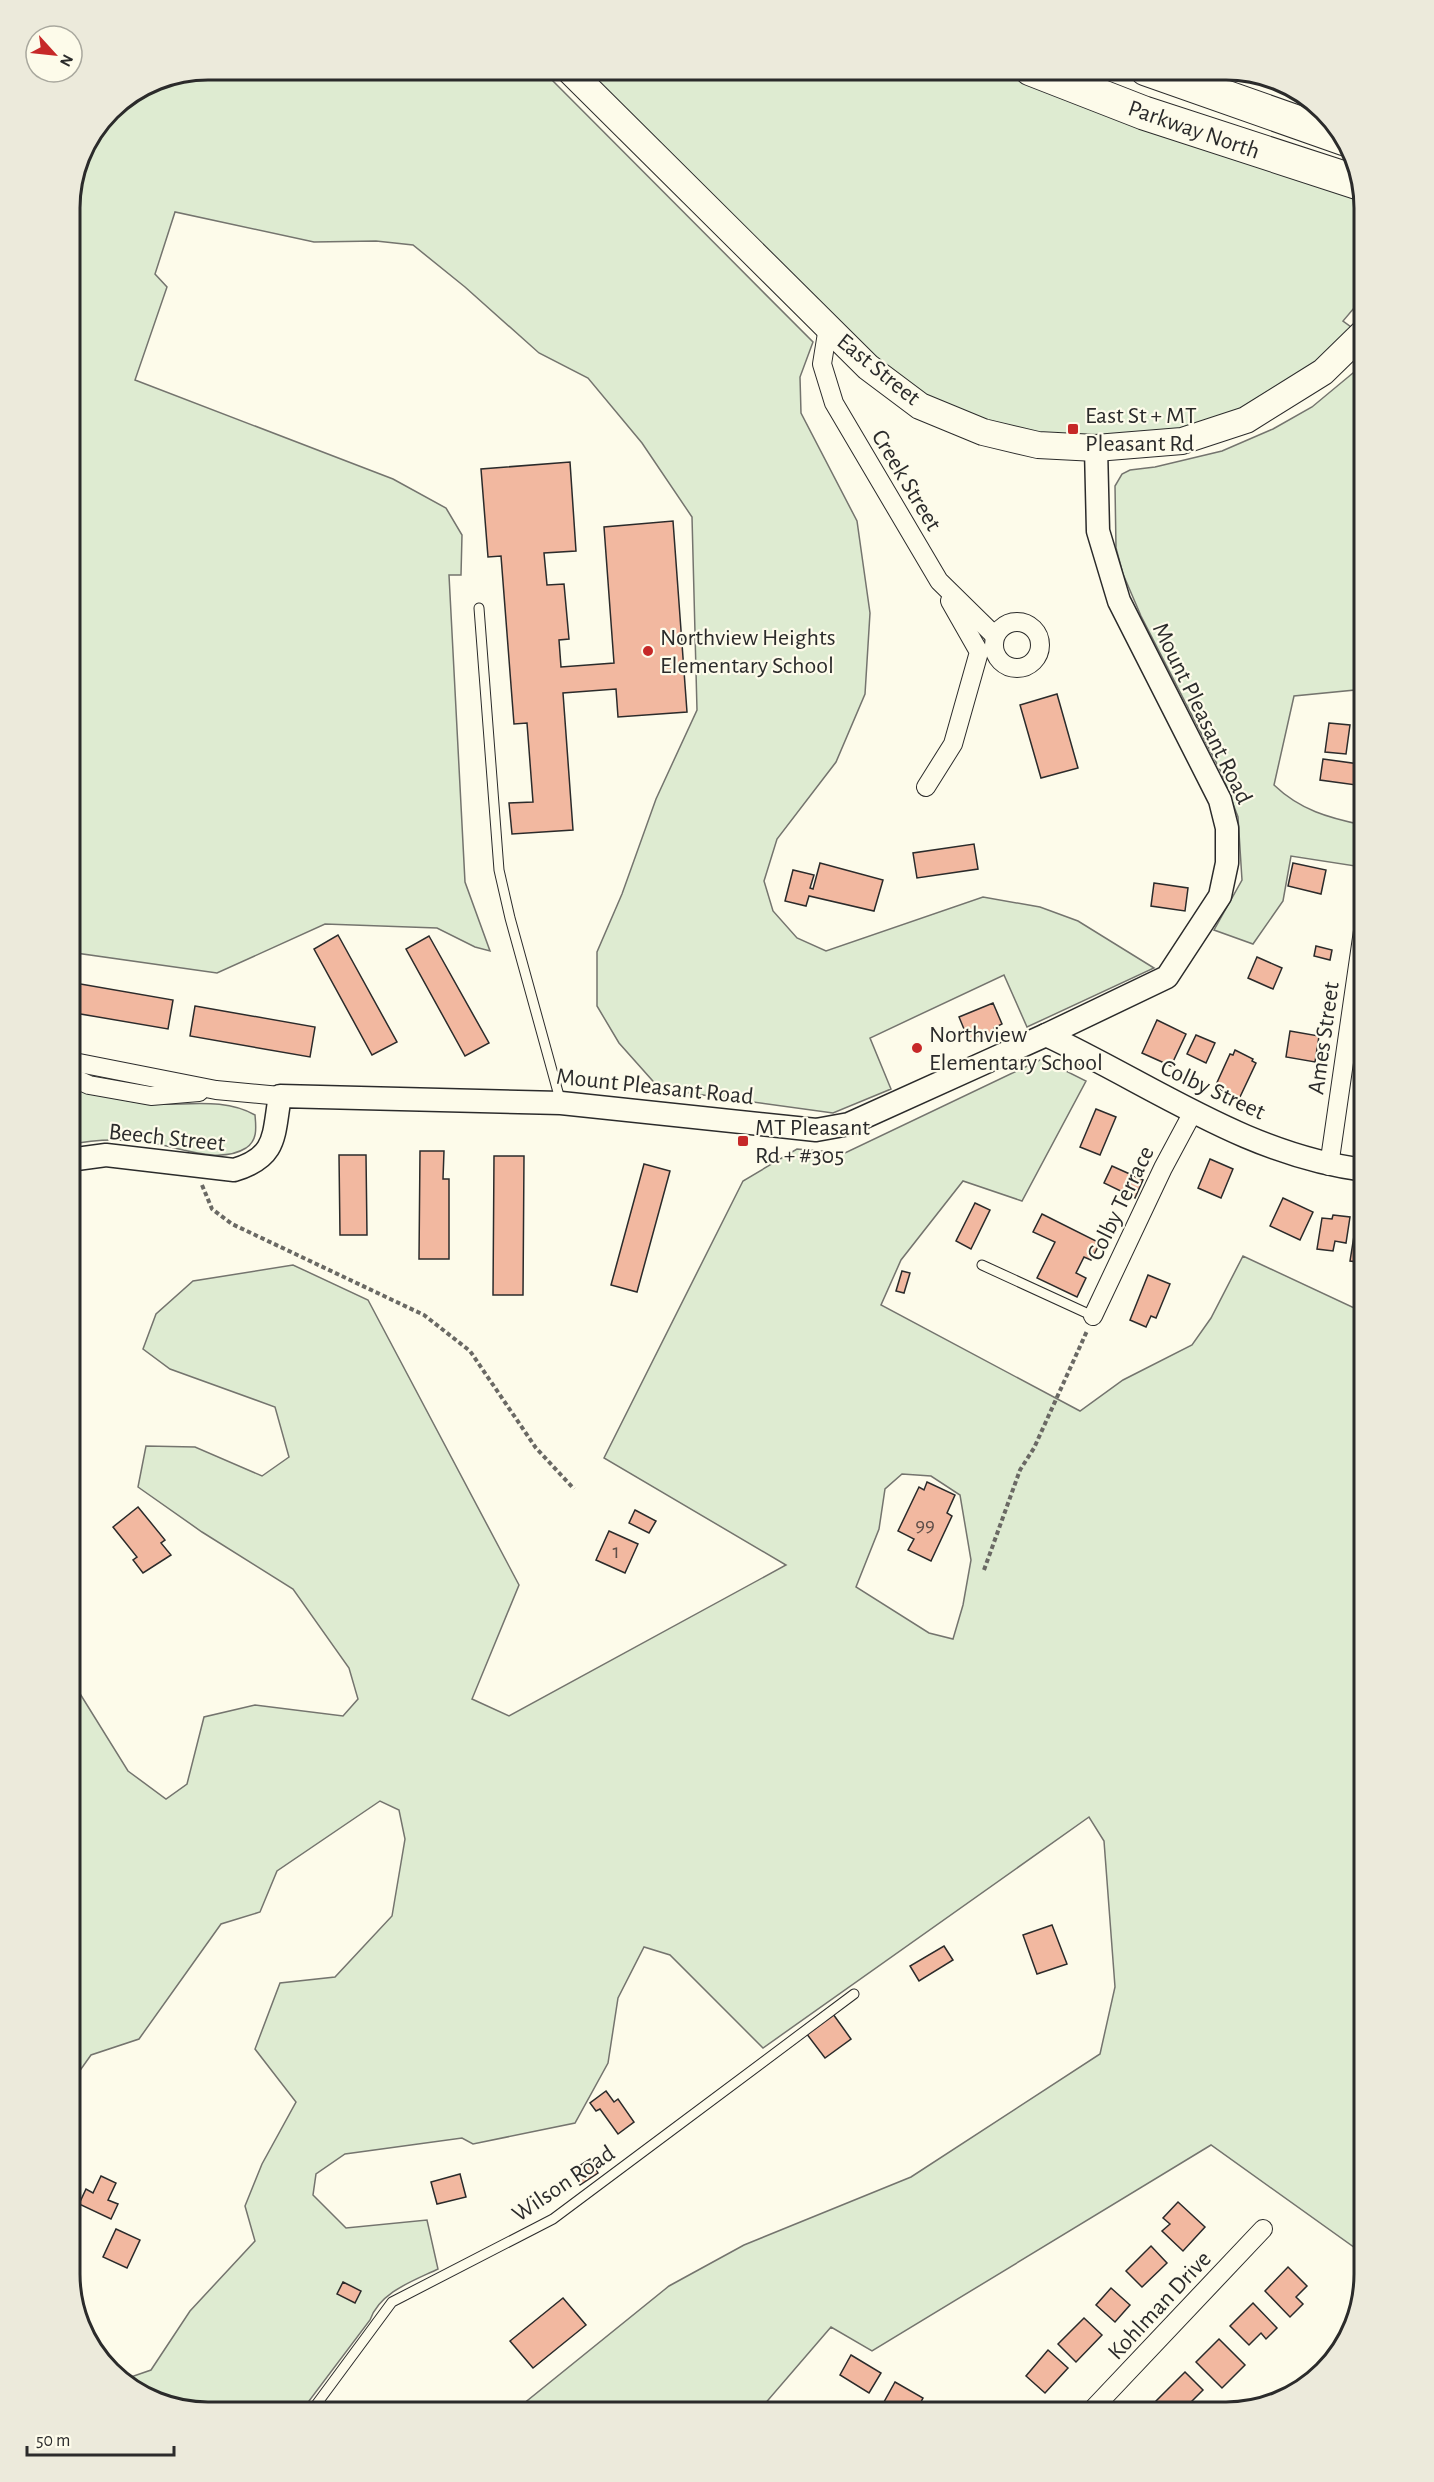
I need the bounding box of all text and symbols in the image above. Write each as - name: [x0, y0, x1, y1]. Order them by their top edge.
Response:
- north arrow: [24, 24, 84, 84]
- text: N: [57, 52, 76, 69]
- street label: Parkway North: [1125, 96, 1263, 164]
- street label: East Street: [832, 329, 925, 411]
- place label: East St + MT Pleasant Rd: [1085, 404, 1197, 456]
- marker: East St + MT Pleasant Rd: [1066, 422, 1080, 436]
- street label: Creek Street: [867, 426, 946, 536]
- street label: Mount Pleasant Road: [1148, 619, 1256, 808]
- place label: Northview Heights Elementary School: [660, 626, 836, 678]
- marker: Northview Heights Elementary School: [641, 644, 655, 658]
- street label: Ames Street: [1304, 980, 1344, 1096]
- place label: Northview Elementary School: [929, 1023, 1103, 1075]
- marker: Northview Elementary School: [910, 1041, 924, 1055]
- street label: Colby Street: [1157, 1055, 1269, 1125]
- street label: Mount Pleasant Road: [555, 1065, 755, 1109]
- place label: MT Pleasant Rd + #305: [755, 1116, 870, 1168]
- street label: Beech Street: [107, 1120, 227, 1156]
- marker: MT Pleasant Rd + #305: [736, 1134, 750, 1148]
- street label: Colby Terrace: [1083, 1143, 1159, 1264]
- house number: 99: [915, 1514, 935, 1535]
- house number: 1: [612, 1541, 620, 1562]
- street label: Wilson Road: [508, 2141, 619, 2227]
- street label: Kohlman Drive: [1104, 2247, 1216, 2365]
- scale bar: [27, 2419, 174, 2457]
- text: 50 m: [36, 2432, 70, 2450]

